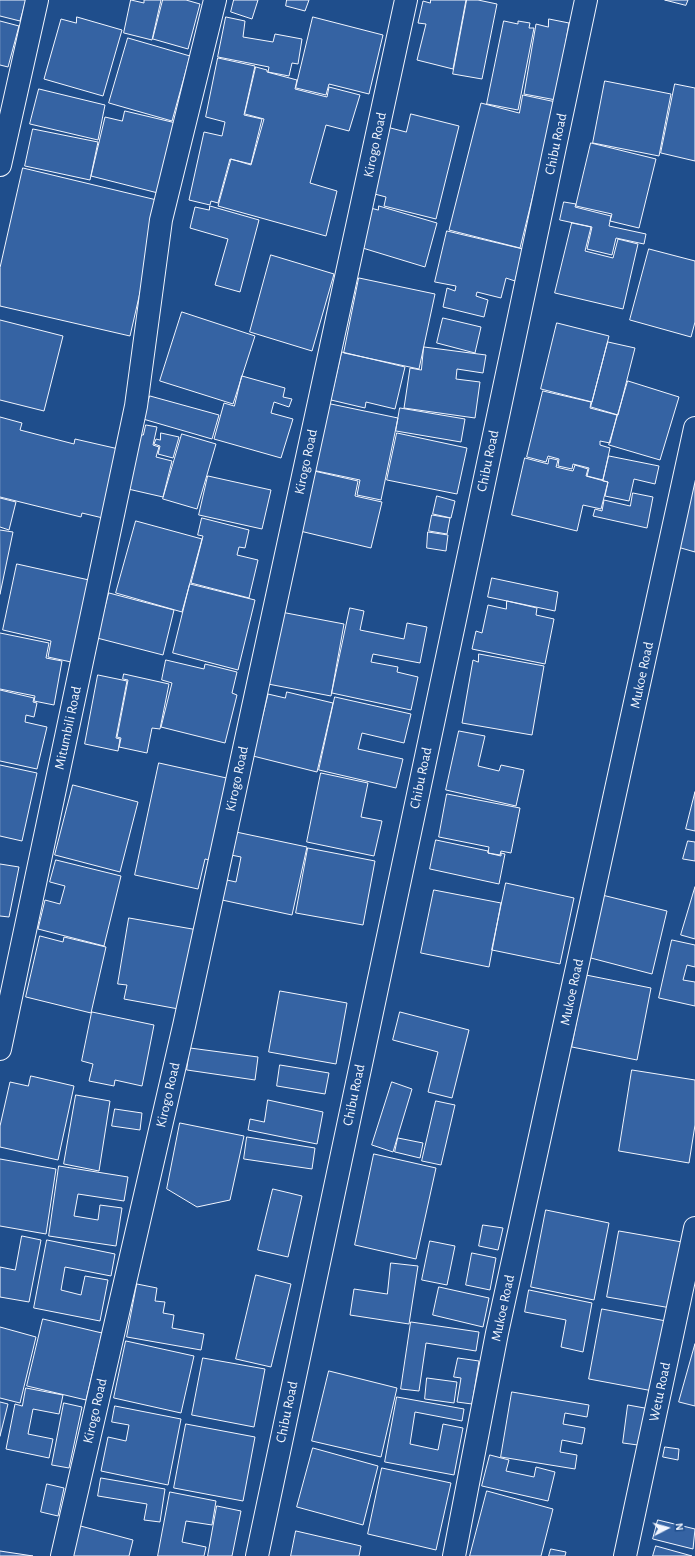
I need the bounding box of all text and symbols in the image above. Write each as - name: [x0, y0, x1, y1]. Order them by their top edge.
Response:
- street label: Kirogo Road: [360, 111, 390, 179]
- street label: Chibu Road: [541, 112, 571, 176]
- street label: Kirogo Road: [291, 428, 321, 496]
- street label: Chibu Road: [473, 429, 503, 493]
- street label: Mukoe Road: [627, 640, 657, 710]
- street label: Mitumbili Road: [51, 685, 85, 771]
- street label: Kirogo Road: [222, 745, 252, 813]
- street label: Chibu Road: [406, 746, 436, 810]
- street label: Mukoe Road: [557, 957, 587, 1027]
- street label: Kirogo Road: [152, 1061, 184, 1129]
- street label: Chibu Road: [339, 1063, 369, 1127]
- street label: Mukoe Road: [488, 1273, 518, 1343]
- street label: Wetu Road: [646, 1361, 674, 1423]
- street label: Kirogo Road: [79, 1377, 111, 1445]
- street label: Chibu Road: [272, 1380, 302, 1444]
- north arrow: [647, 1508, 687, 1548]
- text: N: [674, 1522, 685, 1531]

